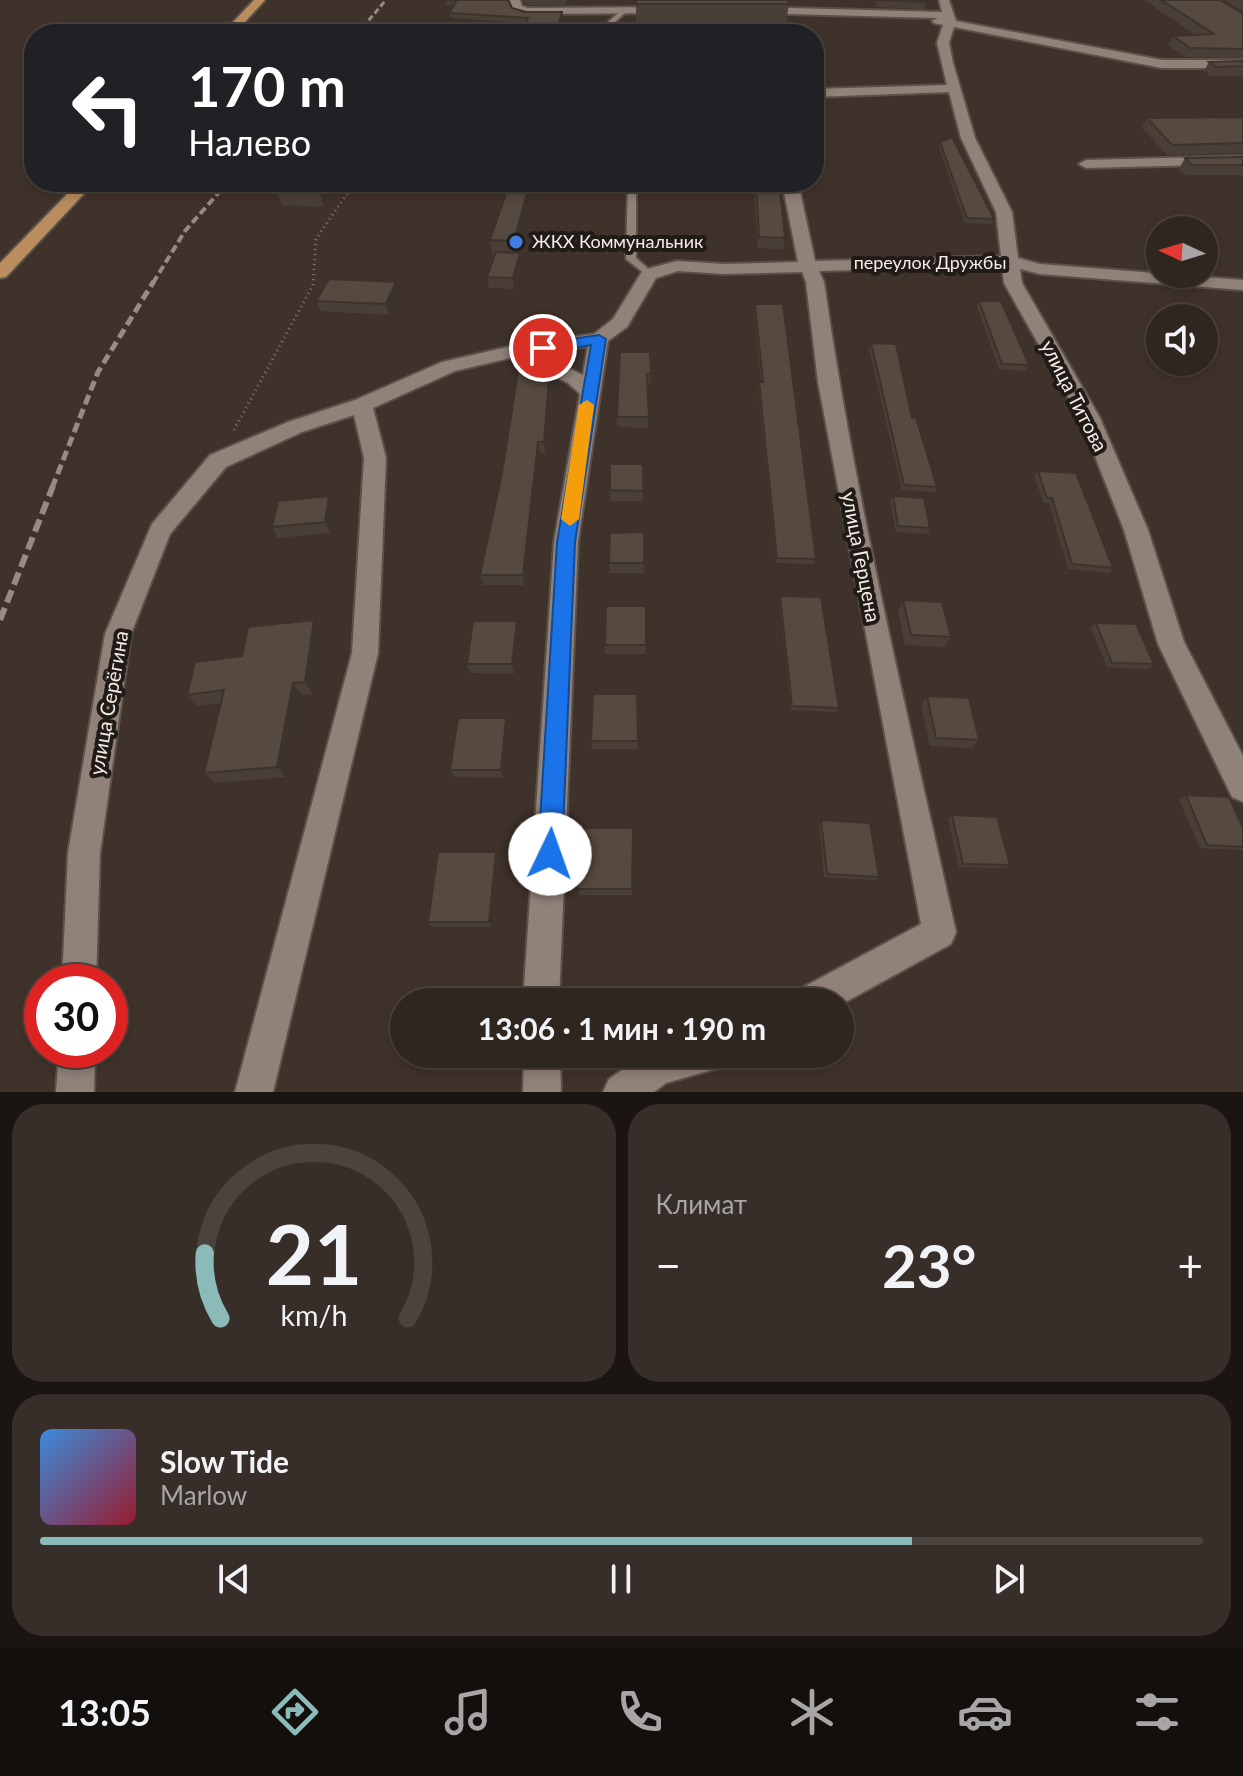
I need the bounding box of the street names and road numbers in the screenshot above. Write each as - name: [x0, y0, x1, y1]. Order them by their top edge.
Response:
- street label: переулок Дружбы: [854, 251, 1006, 273]
- street label: улица Титова: [1037, 336, 1113, 455]
- street label: улица Герцена: [838, 489, 886, 624]
- street label: улица Серёгина: [84, 629, 133, 777]

